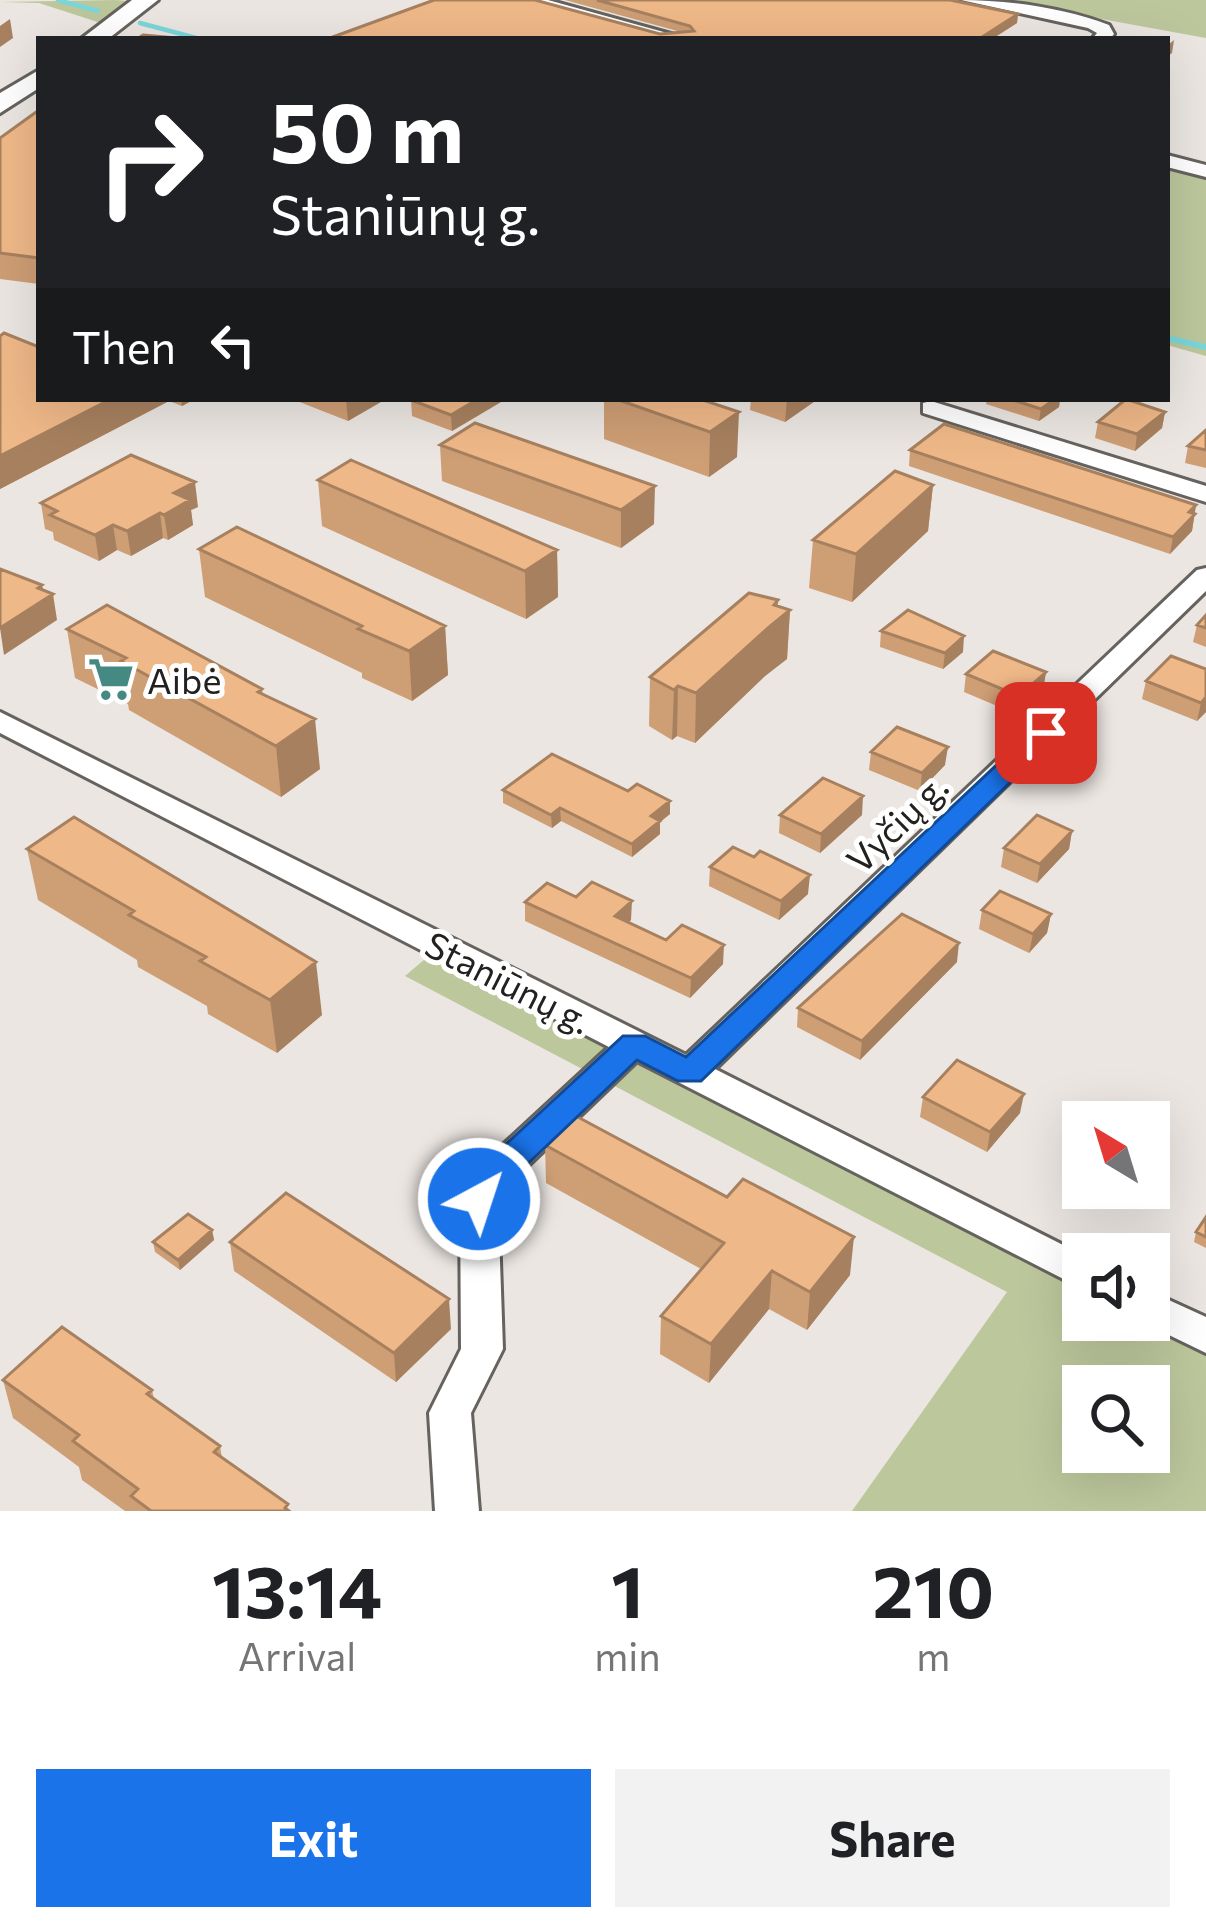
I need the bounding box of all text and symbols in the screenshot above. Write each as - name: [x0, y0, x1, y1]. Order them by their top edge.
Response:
- text: 50 m: [270, 78, 464, 180]
- icon: right: [72, 84, 228, 240]
- text: Staniūnų g.: [270, 180, 540, 246]
- icon: left: [200, 312, 266, 378]
- text: Then: [72, 318, 176, 373]
- supermarket icon: Aibė: [86, 654, 136, 704]
- place label: Aibė: [147, 657, 221, 701]
- pin: [995, 682, 1097, 784]
- icon: arrive: [1013, 700, 1079, 766]
- street label: Vyčių g.: [836, 763, 956, 881]
- street label: Staniūnų g.: [419, 921, 599, 1041]
- north arrow: [1062, 1101, 1170, 1209]
- map controls: [1062, 1101, 1170, 1473]
- position arrow: [416, 1136, 542, 1262]
- button: sound: [1062, 1233, 1170, 1341]
- button: search: [1062, 1365, 1170, 1473]
- text: 13:14: [212, 1545, 382, 1633]
- text: 1: [611, 1545, 644, 1633]
- text: 210: [873, 1545, 994, 1633]
- text: Arrival: [238, 1631, 356, 1679]
- text: min: [594, 1631, 661, 1679]
- text: m: [916, 1631, 950, 1679]
- button: Exit: [36, 1769, 591, 1907]
- button: Share: [615, 1769, 1170, 1907]

